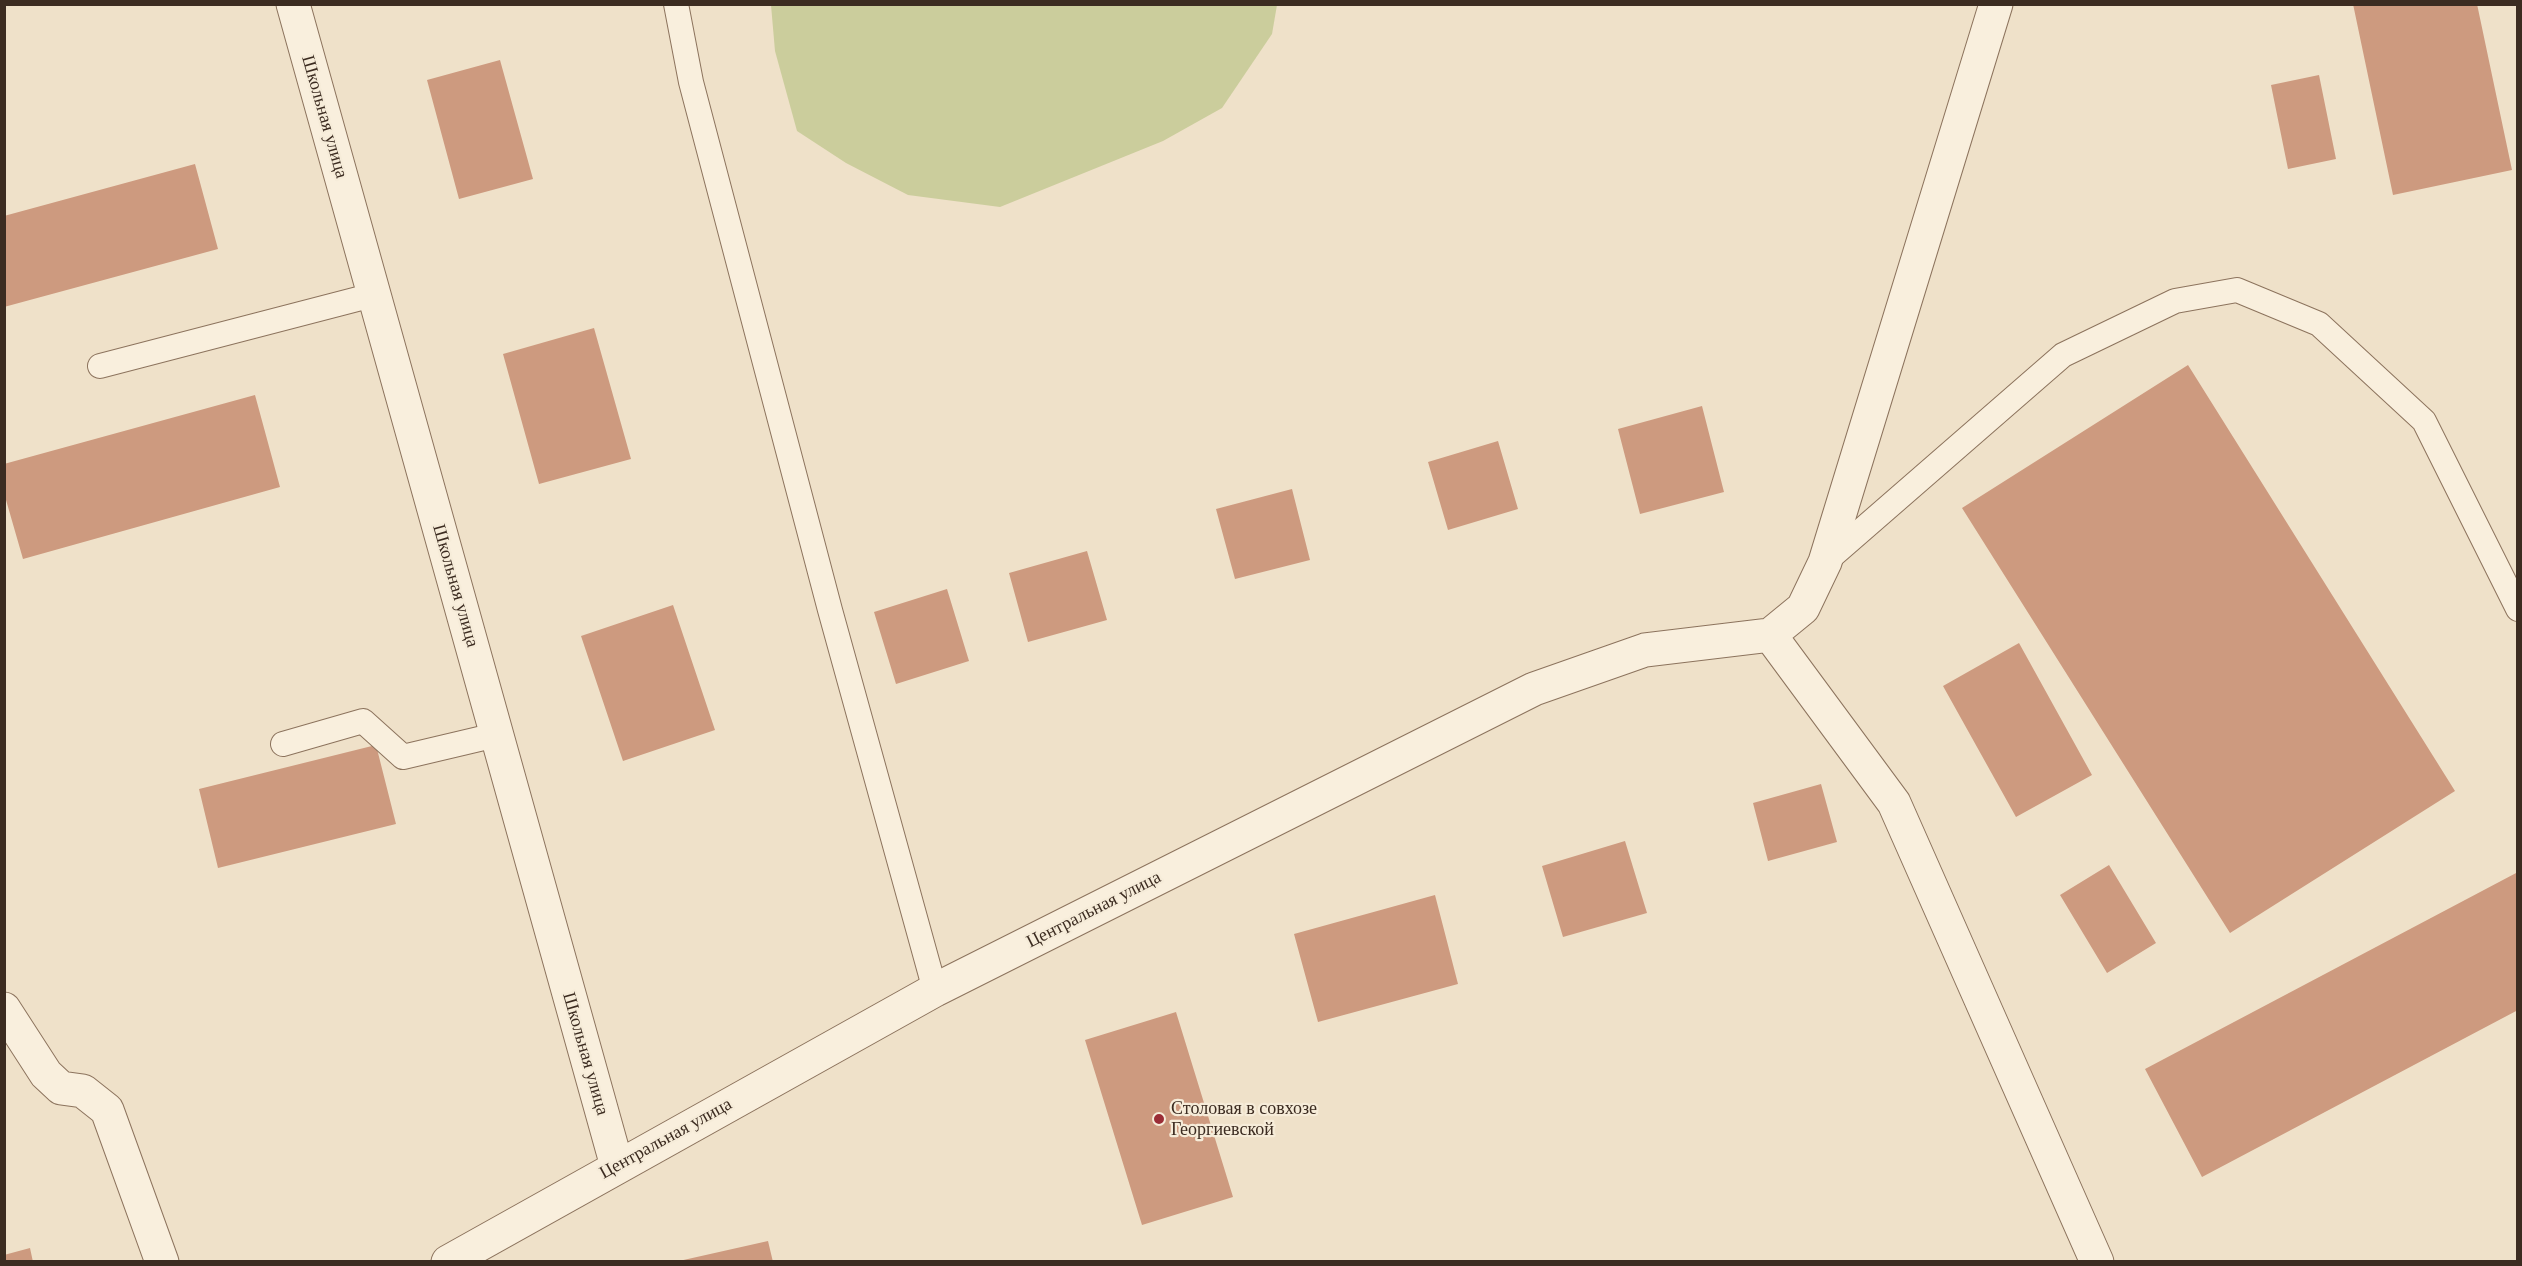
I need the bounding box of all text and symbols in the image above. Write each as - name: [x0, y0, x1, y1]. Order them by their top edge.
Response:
- street label: Школьная улица: [296, 53, 352, 181]
- street label: Школьная улица: [427, 522, 483, 650]
- street label: Центральная улица: [1023, 867, 1165, 953]
- street label: Школьная улица: [557, 990, 613, 1118]
- street label: Центральная улица: [596, 1094, 736, 1184]
- place label: Столовая в совхозе Георгиевской: [1171, 1098, 1317, 1140]
- marker: Столовая в совхозе Георгиевской: [1152, 1112, 1166, 1126]

